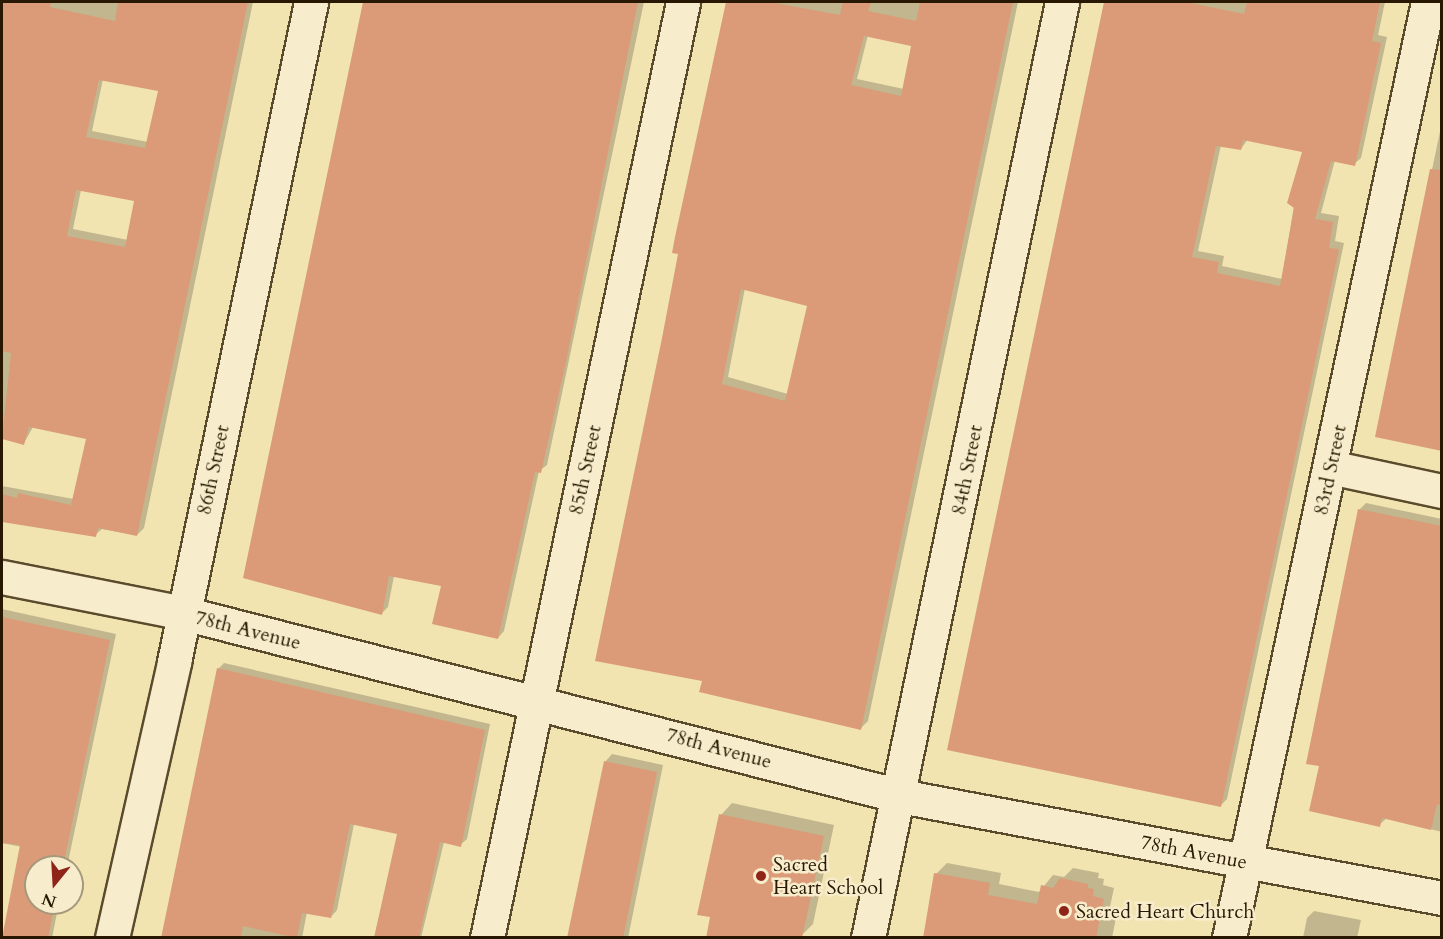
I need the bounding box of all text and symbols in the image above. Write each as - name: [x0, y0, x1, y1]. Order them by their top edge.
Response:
- street label: 86th Street: [192, 423, 234, 517]
- street label: 85th Street: [564, 423, 606, 517]
- street label: 84th Street: [947, 423, 987, 517]
- street label: 83rd Street: [1309, 423, 1351, 517]
- street label: 78th Avenue: [193, 605, 303, 655]
- street label: 78th Avenue: [664, 722, 774, 774]
- street label: 78th Avenue: [1139, 830, 1249, 874]
- place label: Sacred Heart School: [773, 852, 883, 899]
- north arrow: [24, 855, 84, 915]
- marker: Sacred Heart School: [754, 869, 768, 883]
- text: N: [39, 888, 59, 913]
- place label: Sacred Heart Church: [1076, 899, 1254, 923]
- marker: Sacred Heart Church: [1057, 904, 1071, 918]

